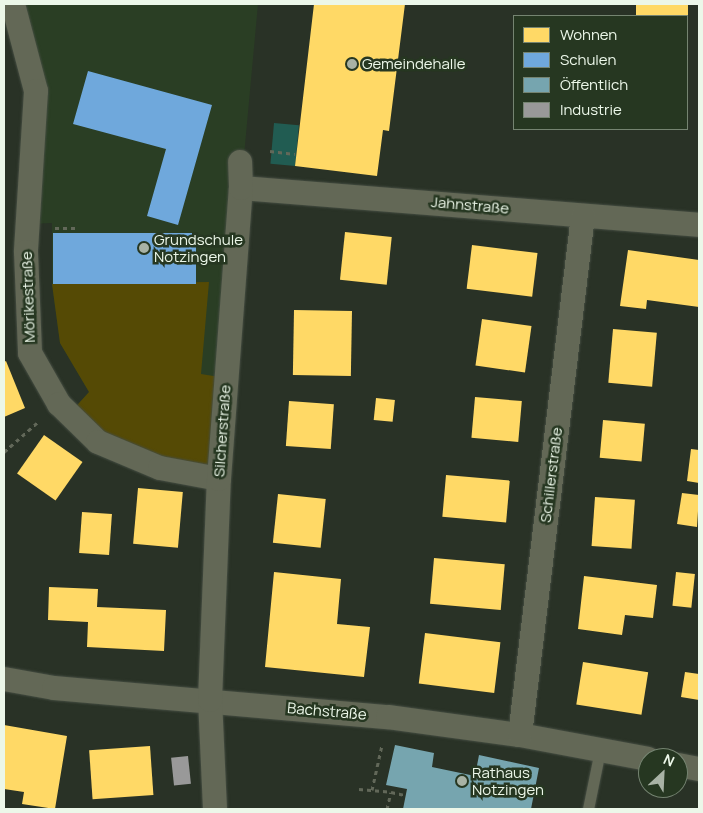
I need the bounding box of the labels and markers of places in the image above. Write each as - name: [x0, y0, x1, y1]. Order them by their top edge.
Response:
- place label: Gemeindehalle: [362, 55, 466, 73]
- marker: Gemeindehalle: [346, 58, 358, 70]
- place label: Grundschule Notzingen: [154, 230, 243, 265]
- marker: Grundschule Notzingen: [138, 242, 150, 254]
- place label: Rathaus Notzingen: [472, 763, 544, 798]
- marker: Rathaus Notzingen: [456, 775, 468, 787]

